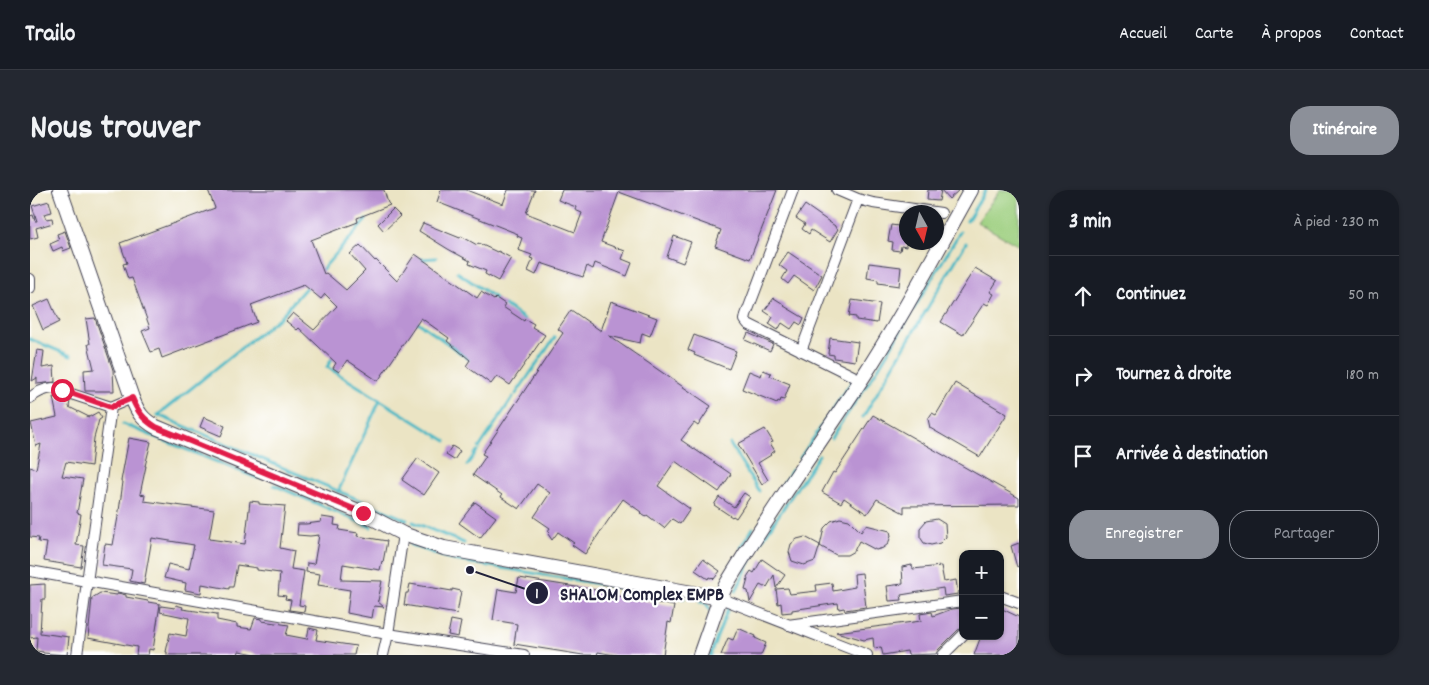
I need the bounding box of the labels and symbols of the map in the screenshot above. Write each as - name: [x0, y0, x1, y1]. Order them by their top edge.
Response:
- north arrow: [899, 205, 944, 250]
- route start: [51, 379, 74, 402]
- route end: [352, 502, 375, 525]
- callout: SHALOM Complex EMPB: [525, 576, 734, 610]
- text: SHALOM Complex EMPB: [560, 583, 724, 610]
- text: 1: [535, 584, 539, 606]

